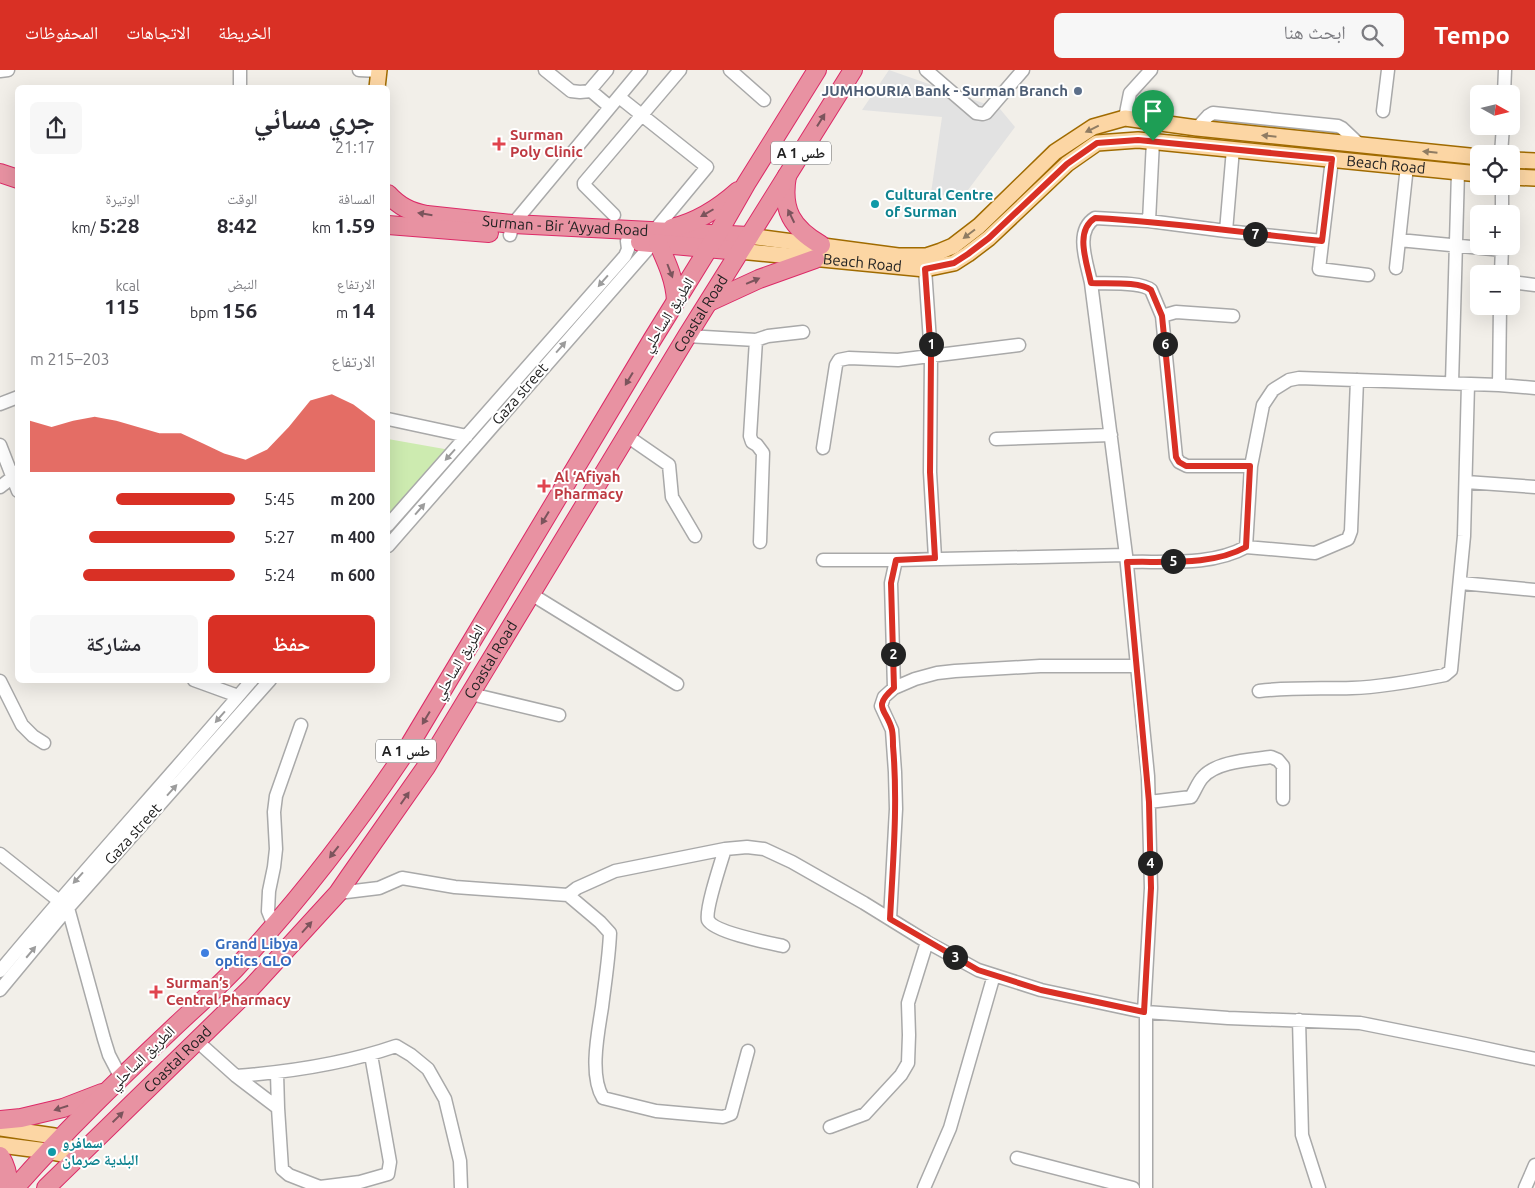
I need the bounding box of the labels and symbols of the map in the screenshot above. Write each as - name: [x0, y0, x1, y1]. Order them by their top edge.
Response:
- place label: JUMHOURIA Bank - Surman Branch: [821, 82, 1068, 99]
- marker: JUMHOURIA Bank - Surman Branch: [1072, 85, 1084, 97]
- north arrow: [1470, 85, 1520, 135]
- pin: [1132, 90, 1174, 141]
- one-way arrow: [816, 114, 826, 127]
- one-way arrow: [1085, 125, 1099, 133]
- place label: Surman Poly Clinic: [510, 126, 583, 160]
- one-way arrow: [1260, 132, 1276, 140]
- marker: Surman Poly Clinic: [492, 137, 506, 151]
- road number: A 1 طس: [771, 142, 831, 165]
- one-way arrow: [1422, 148, 1438, 156]
- street label: Beach Road: [1346, 152, 1426, 177]
- place label: Cultural Centre of Surman: [885, 186, 993, 220]
- marker: Cultural Centre of Surman: [869, 198, 881, 210]
- one-way arrow: [700, 209, 714, 218]
- one-way arrow: [786, 209, 794, 223]
- one-way arrow: [417, 210, 433, 218]
- street label: Surman - Bir ‘Ayyad Road: [481, 212, 649, 239]
- pin: 7: [1242, 222, 1268, 246]
- one-way arrow: [963, 228, 976, 239]
- street label: Beach Road: [822, 250, 903, 275]
- one-way arrow: [667, 264, 674, 279]
- street label: Coastal Road: [670, 272, 731, 355]
- street label: الطريق الساحلي: [638, 274, 700, 357]
- one-way arrow: [598, 275, 609, 288]
- one-way arrow: [746, 277, 760, 285]
- pin: 1: [918, 332, 944, 356]
- pin: 6: [1152, 332, 1178, 356]
- one-way arrow: [555, 342, 567, 354]
- street label: Gaza street: [488, 359, 551, 428]
- one-way arrow: [624, 372, 633, 385]
- one-way arrow: [444, 449, 455, 462]
- place label: Al ‘Afiyah Pharmacy: [554, 468, 623, 502]
- marker: Al ‘Afiyah Pharmacy: [538, 480, 550, 492]
- one-way arrow: [414, 503, 425, 516]
- one-way arrow: [541, 512, 550, 525]
- pin: 5: [1160, 548, 1186, 574]
- street label: Coastal Road: [460, 618, 520, 702]
- street label: الطريق الساحلي: [430, 621, 491, 704]
- pin: 2: [880, 642, 906, 666]
- one-way arrow: [215, 710, 226, 723]
- one-way arrow: [421, 711, 430, 724]
- road number: A 1 طس: [376, 739, 436, 762]
- one-way arrow: [166, 785, 178, 797]
- one-way arrow: [400, 791, 410, 805]
- street label: Gaza street: [101, 800, 165, 868]
- one-way arrow: [329, 845, 340, 858]
- pin: 4: [1138, 850, 1162, 876]
- one-way arrow: [72, 872, 84, 884]
- one-way arrow: [301, 921, 312, 934]
- place label: Grand Libya optics GLO: [215, 935, 298, 969]
- pin: 3: [942, 944, 968, 970]
- one-way arrow: [25, 947, 37, 959]
- marker: Grand Libya optics GLO: [199, 947, 211, 959]
- place label: Surman’s Central Pharmacy: [166, 974, 291, 1008]
- marker: Surman’s Central Pharmacy: [150, 986, 162, 998]
- street label: الطريق الساحلي: [105, 1022, 181, 1096]
- street label: Coastal Road: [140, 1022, 215, 1096]
- one-way arrow: [54, 1105, 69, 1113]
- one-way arrow: [112, 1111, 124, 1123]
- place label: سمافرو البلدية صرمان: [62, 1134, 139, 1169]
- marker: سمافرو البلدية صرمان: [46, 1146, 58, 1158]

